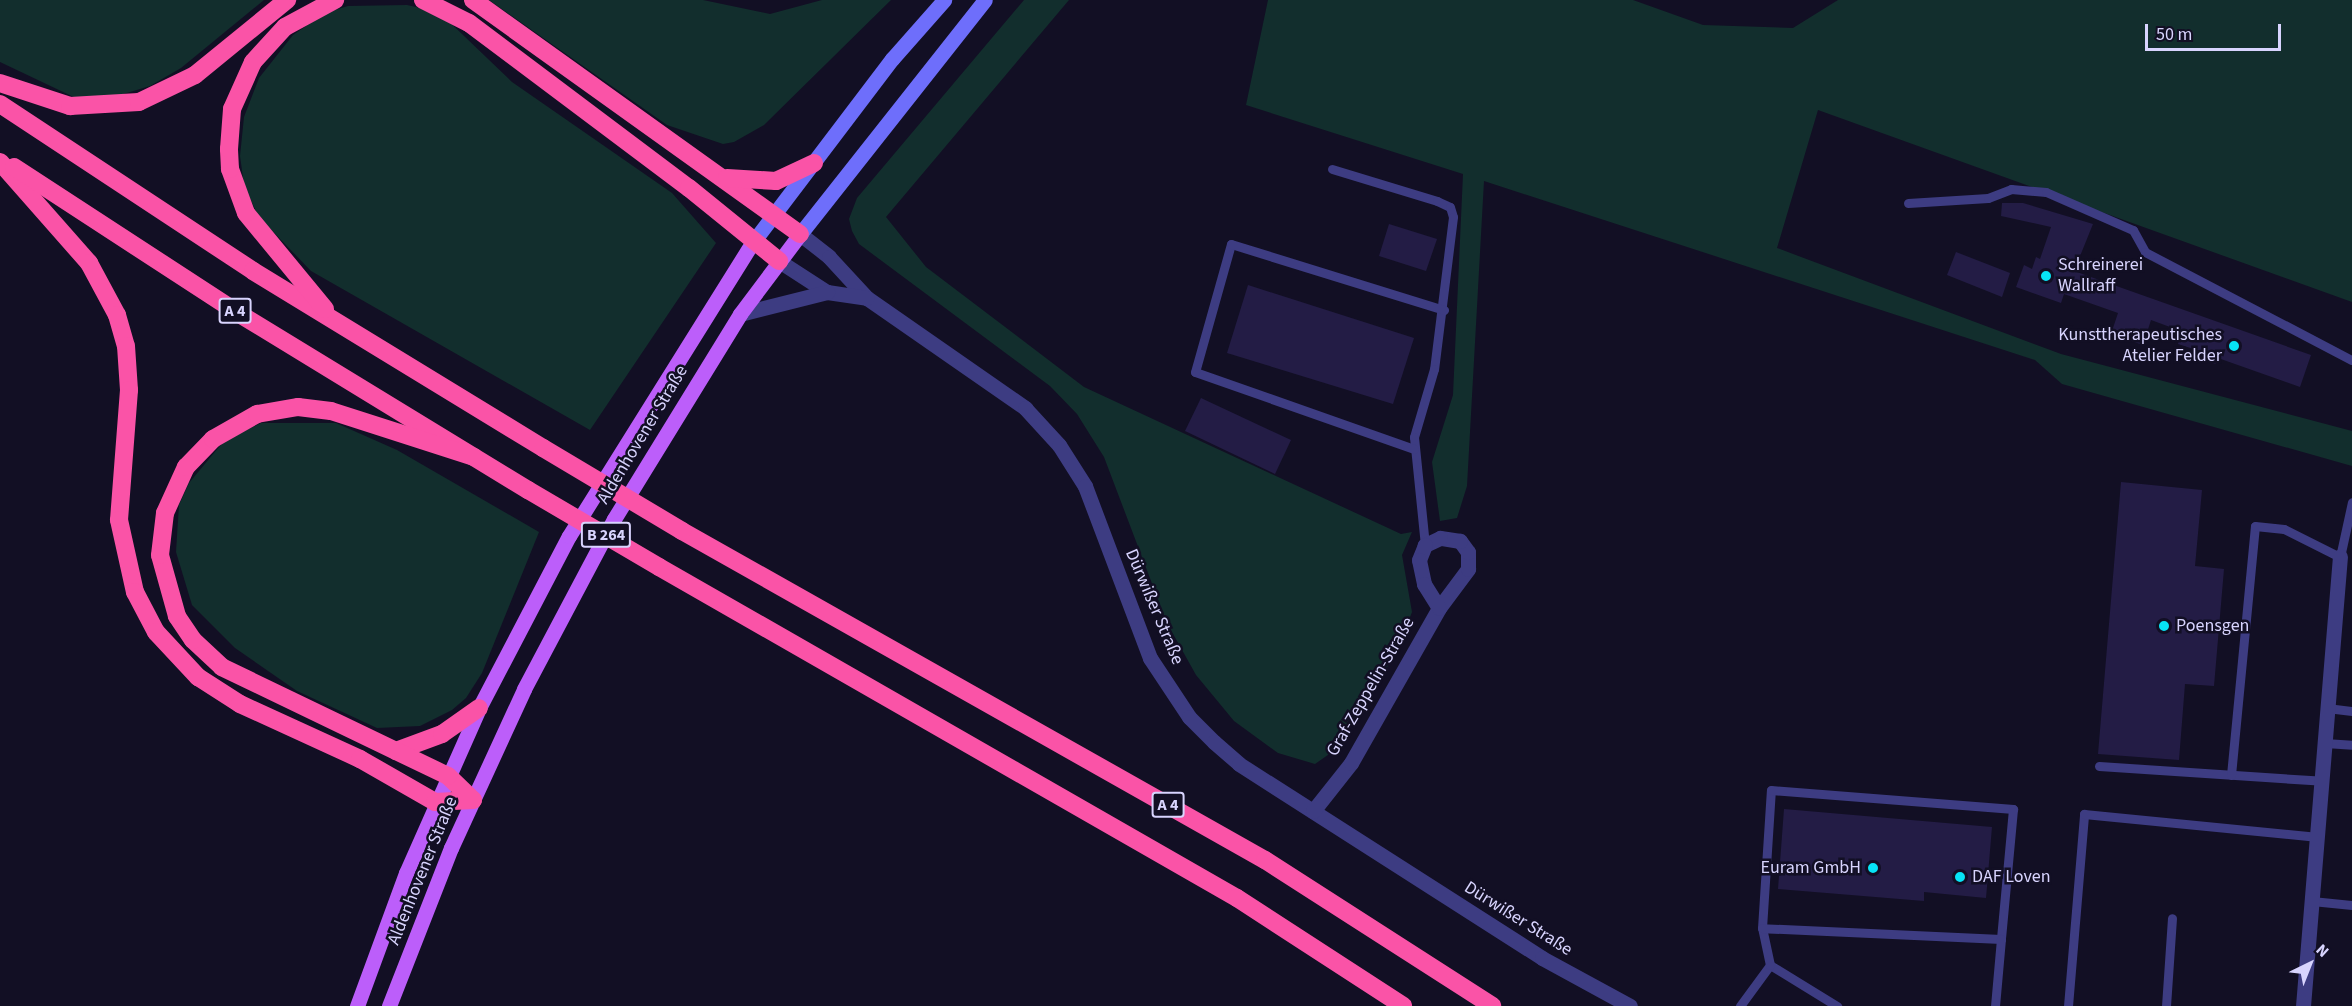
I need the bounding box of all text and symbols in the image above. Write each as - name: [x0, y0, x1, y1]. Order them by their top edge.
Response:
- scale bar: [2148, 12, 2284, 50]
- text: 50 m: [2156, 22, 2192, 47]
- place label: Schreinerei Wallraff: [2058, 255, 2143, 298]
- marker: Schreinerei Wallraff: [2039, 269, 2053, 283]
- road number: A 4: [218, 298, 252, 324]
- place label: Kunsttherapeutisches Atelier Felder: [2058, 325, 2222, 368]
- marker: Kunsttherapeutisches Atelier Felder: [2227, 339, 2241, 353]
- street label: Aldenhovener Straße: [593, 362, 693, 508]
- road number: B 264: [580, 522, 632, 548]
- street label: Dürwißer Straße: [1120, 546, 1188, 668]
- street label: Graf-Zeppelin-Straße: [1322, 614, 1420, 760]
- place label: Poensgen: [2176, 615, 2249, 637]
- marker: Poensgen: [2157, 619, 2171, 633]
- road number: A 4: [1152, 792, 1184, 818]
- street label: Aldenhovener Straße: [383, 794, 463, 948]
- place label: Euram GmbH: [1761, 857, 1861, 879]
- marker: Euram GmbH: [1866, 861, 1880, 875]
- place label: DAF Loven: [1972, 866, 2050, 888]
- marker: DAF Loven: [1953, 870, 1967, 884]
- street label: Dürwißer Straße: [1460, 877, 1576, 961]
- north arrow: [2280, 934, 2340, 994]
- text: N: [2311, 939, 2334, 963]

